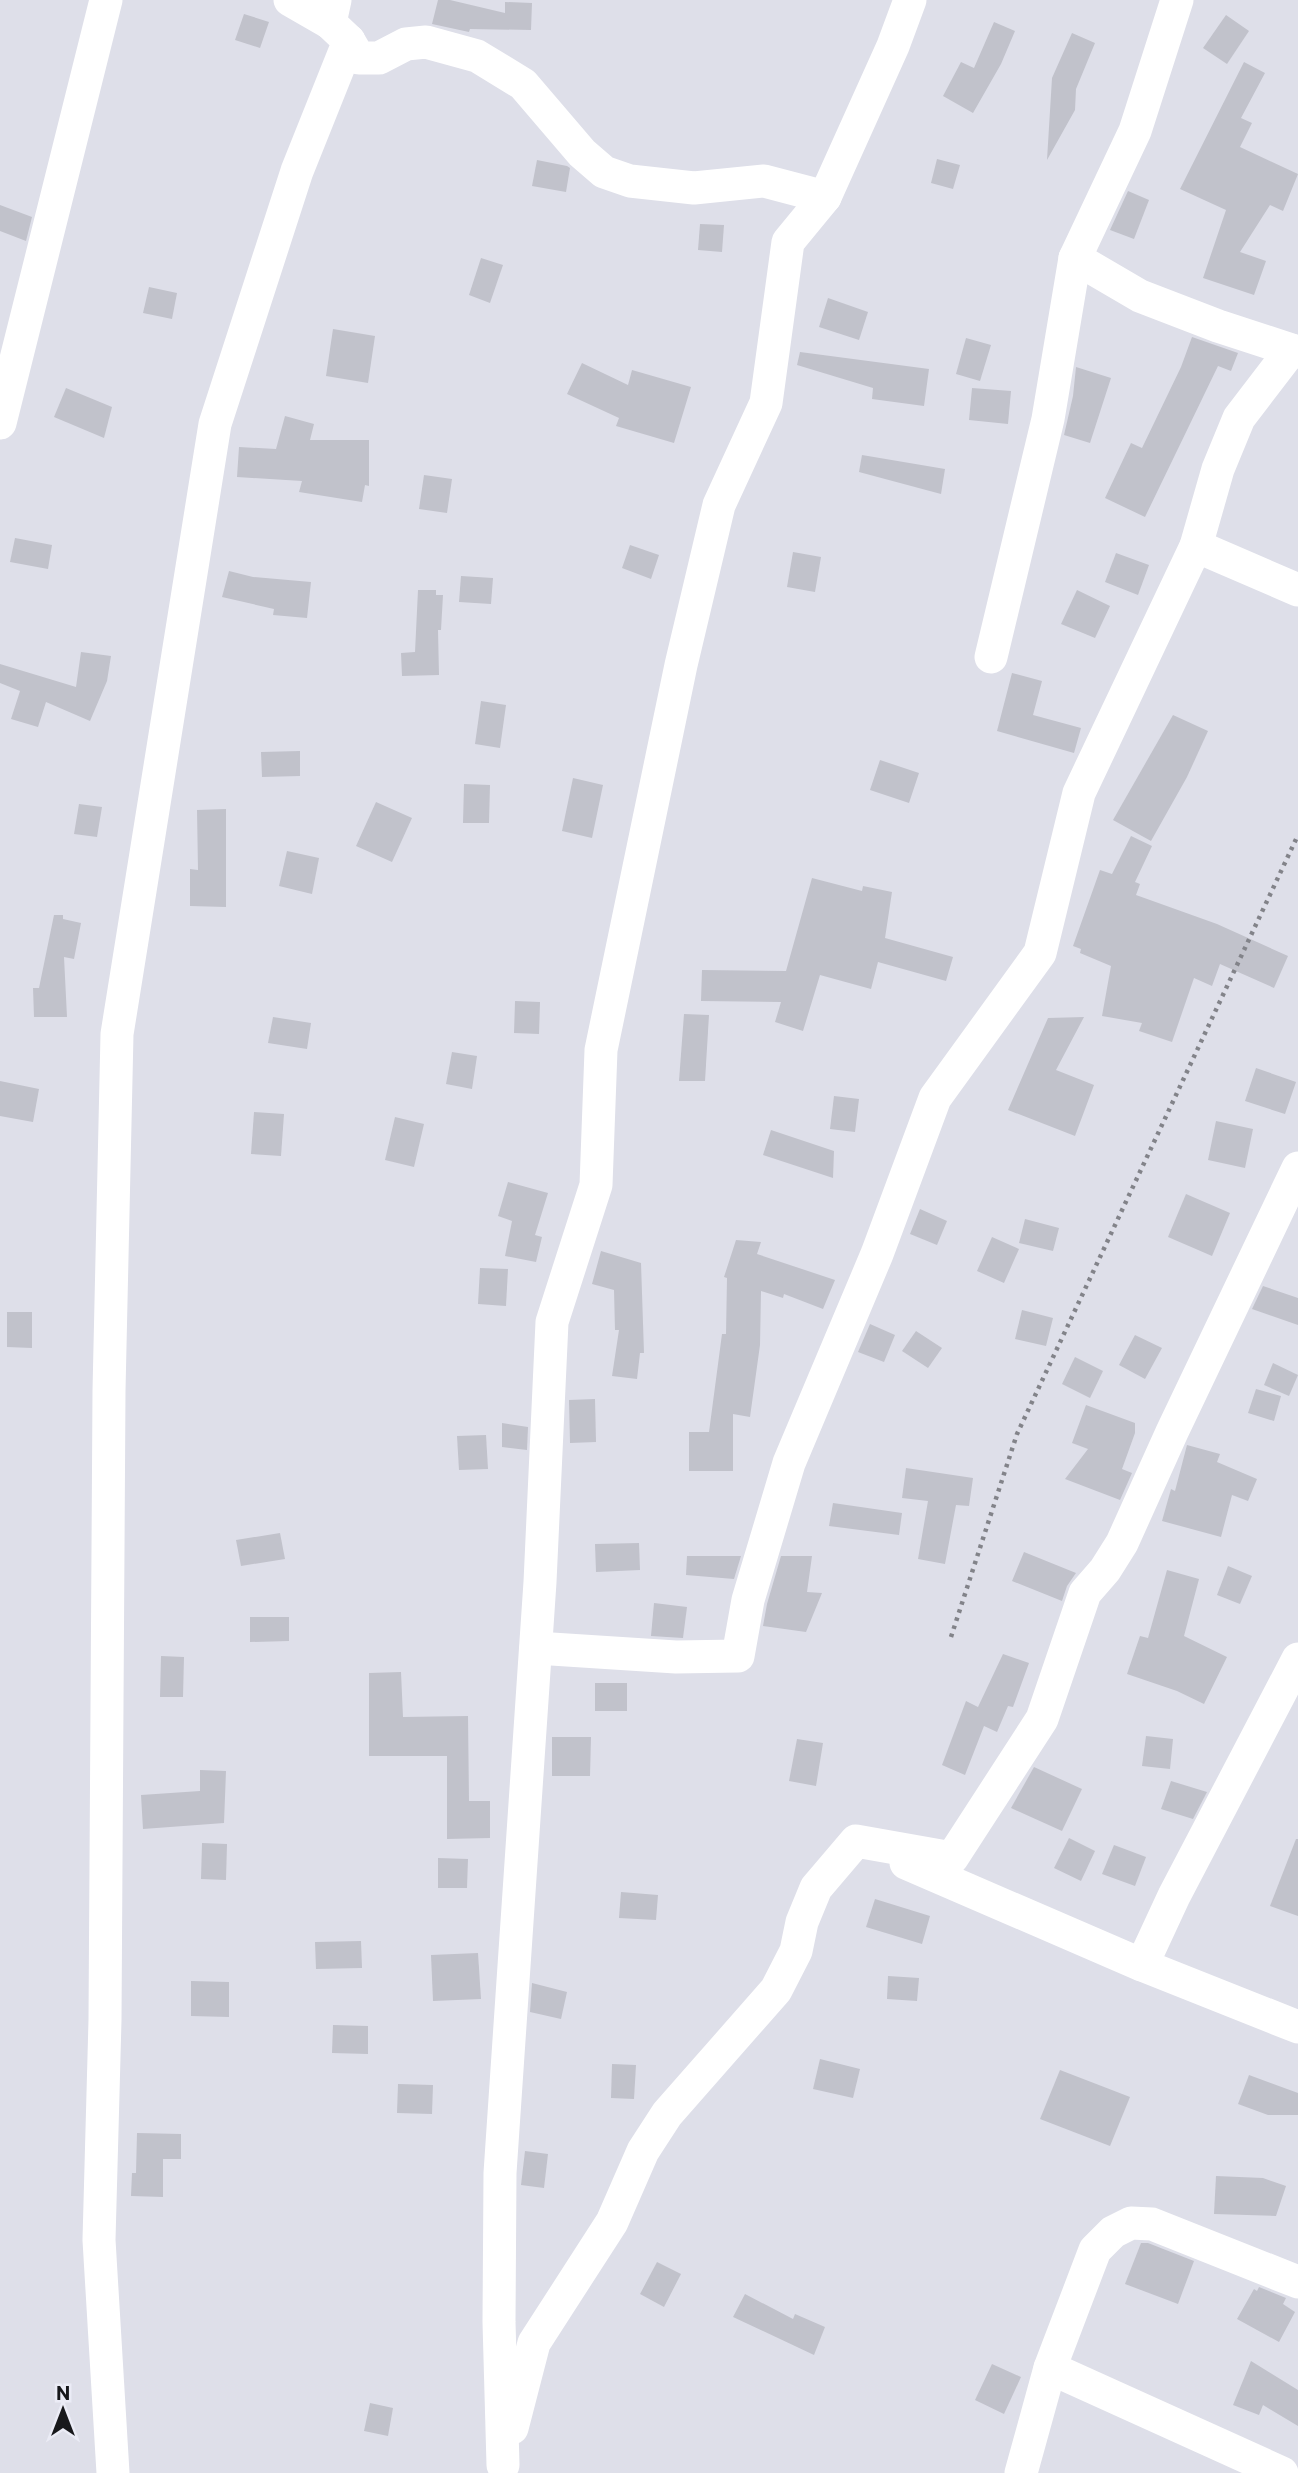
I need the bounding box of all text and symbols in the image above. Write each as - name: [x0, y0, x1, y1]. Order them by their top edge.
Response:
- north arrow: [28, 2375, 98, 2445]
- text: N: [56, 2381, 70, 2404]

